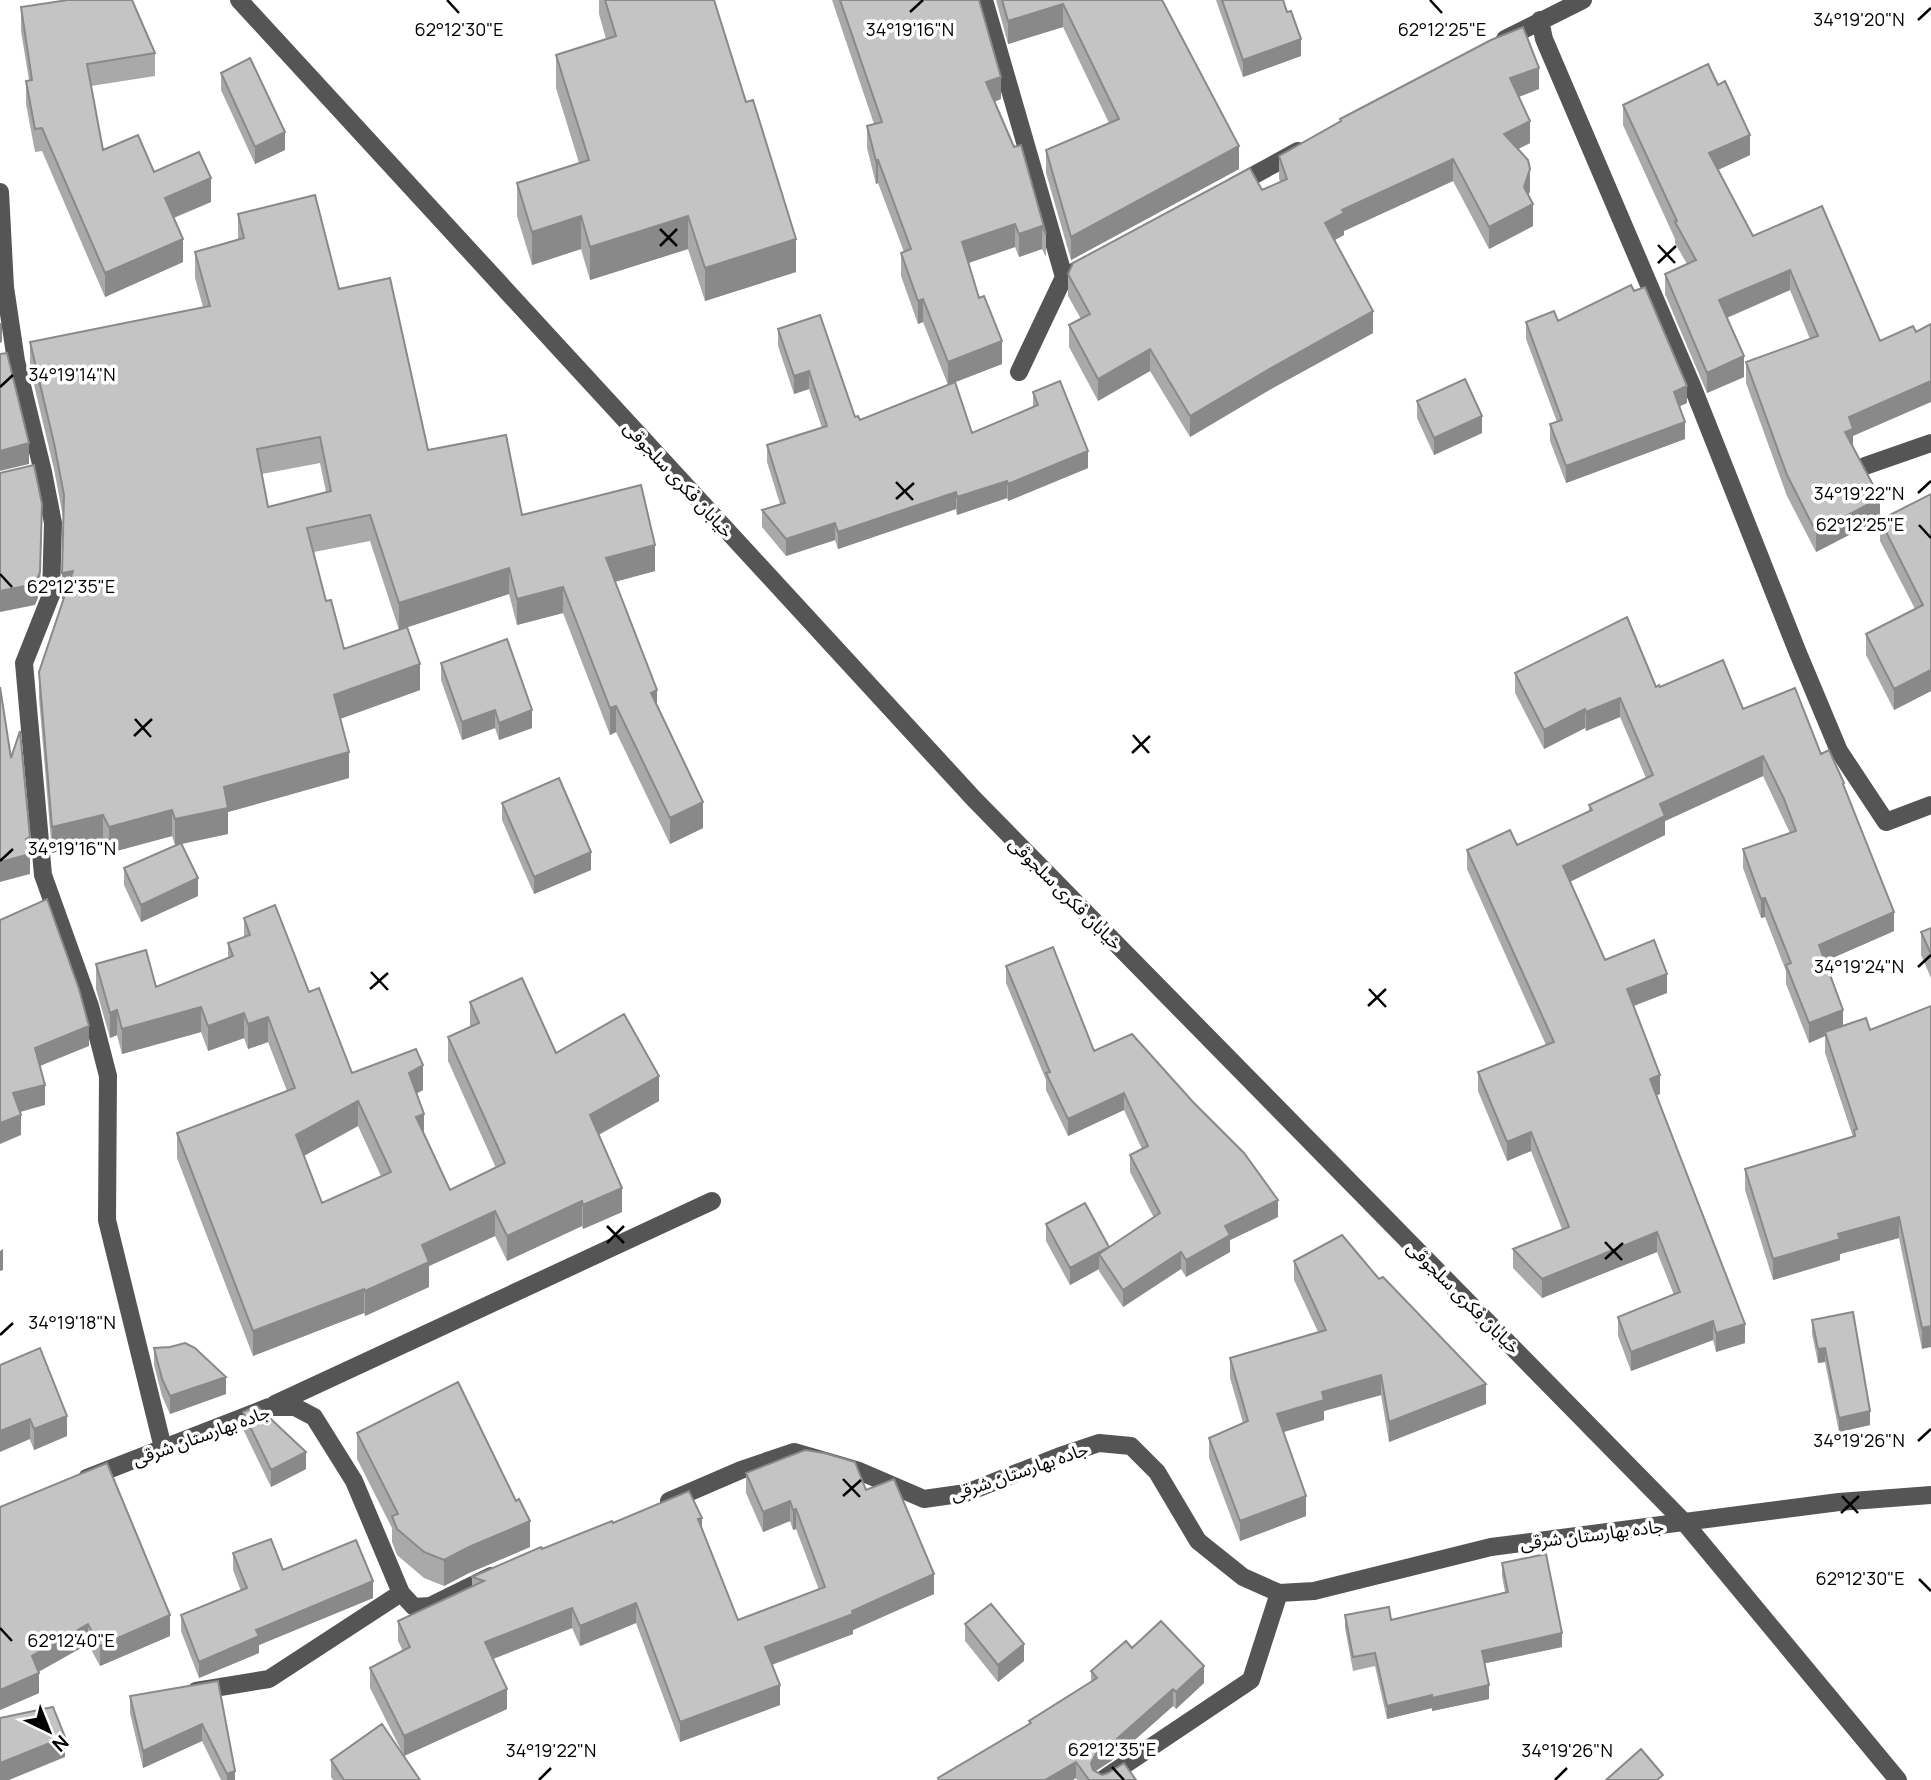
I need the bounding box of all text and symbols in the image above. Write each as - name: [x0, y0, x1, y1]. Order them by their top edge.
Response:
- text: 34°19'20"N: [1813, 7, 1905, 31]
- text: 62°12'30"E: [415, 17, 503, 41]
- text: 34°19'16"N: [866, 17, 954, 41]
- text: 62°12'25"E: [1398, 17, 1486, 41]
- text: 34°19'14"N: [28, 362, 116, 386]
- street label: خیابان فکری سلجوقی: [619, 416, 739, 542]
- text: 34°19'22"N: [1814, 481, 1904, 505]
- text: 62°12'25"E: [1816, 512, 1904, 536]
- text: 62°12'35"E: [27, 574, 115, 598]
- street label: خیابان فکری سلجوقی: [1004, 831, 1128, 955]
- text: 34°19'16"N: [28, 836, 116, 860]
- text: 34°19'24"N: [1814, 954, 1904, 978]
- street label: خیابان فکری سلجوقی: [1402, 1235, 1526, 1359]
- text: 34°19'18"N: [28, 1310, 116, 1334]
- street label: جاده بهارستان شرقی: [129, 1399, 273, 1471]
- text: 34°19'26"N: [1813, 1428, 1905, 1452]
- street label: جاده بهارستان شرقی: [947, 1436, 1091, 1506]
- street label: جاده بهارستان شرقی: [1519, 1513, 1665, 1555]
- text: 62°12'30"E: [1816, 1566, 1904, 1590]
- text: 62°12'40"E: [27, 1628, 115, 1652]
- north arrow: [14, 1696, 84, 1766]
- text: N: [47, 1729, 74, 1758]
- text: 62°12'35"E: [1068, 1737, 1156, 1761]
- text: 34°19'22"N: [506, 1738, 596, 1762]
- text: 34°19'26"N: [1521, 1738, 1613, 1762]

